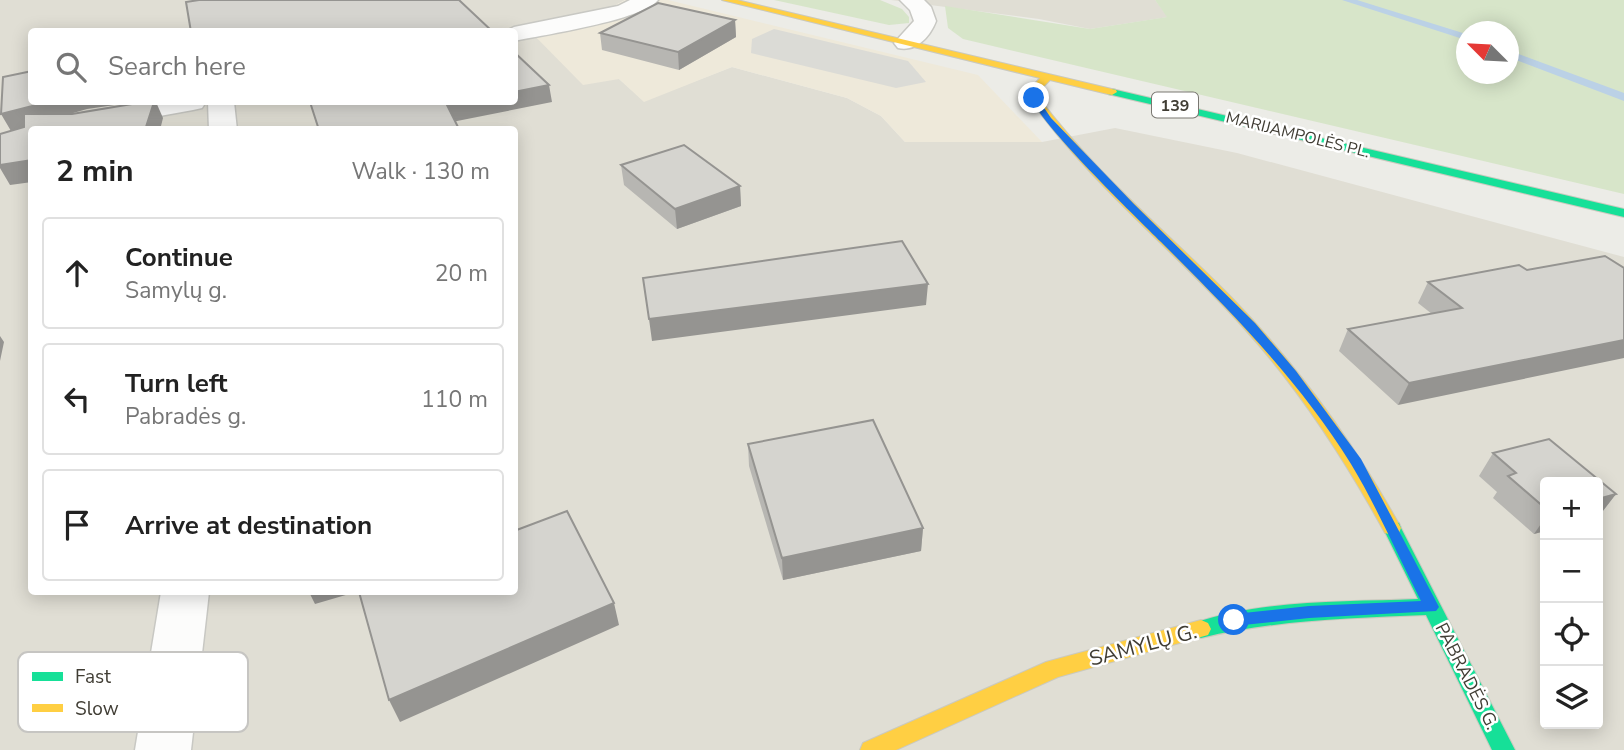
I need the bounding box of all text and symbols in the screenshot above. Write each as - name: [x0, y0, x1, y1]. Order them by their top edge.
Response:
- north arrow: [1456, 21, 1519, 84]
- search box: [28, 28, 518, 105]
- icon: search: [52, 48, 90, 86]
- text: Search here: [108, 49, 246, 84]
- route end: [1018, 82, 1049, 113]
- road number: 139: [1152, 92, 1198, 118]
- street label: MARIJAMPOLĖS PL.: [1224, 106, 1372, 163]
- text: 2 min: [56, 151, 134, 192]
- text: Walk · 130 m: [351, 156, 490, 187]
- text: Continue: [125, 240, 233, 275]
- icon: ahead: [58, 254, 96, 292]
- text: 20 m: [435, 258, 488, 289]
- text: Samylų g.: [125, 275, 227, 306]
- text: Turn left: [125, 366, 228, 401]
- icon: left: [58, 380, 96, 418]
- text: 110 m: [421, 384, 488, 415]
- text: Pabradės g.: [125, 401, 246, 432]
- map controls: [1540, 477, 1603, 729]
- button: +: [1540, 477, 1603, 540]
- icon: arrive: [58, 506, 96, 544]
- text: Arrive at destination: [125, 508, 372, 543]
- button: −: [1540, 540, 1603, 603]
- button: locate: [1540, 603, 1603, 666]
- route start: [1218, 604, 1249, 635]
- street label: SAMYLŲ G.: [1086, 617, 1200, 673]
- street label: PABRADĖS G.: [1430, 618, 1504, 734]
- legend: [18, 652, 248, 732]
- text: Fast: [75, 664, 111, 690]
- button: layers: [1540, 666, 1603, 729]
- text: Slow: [75, 696, 119, 722]

